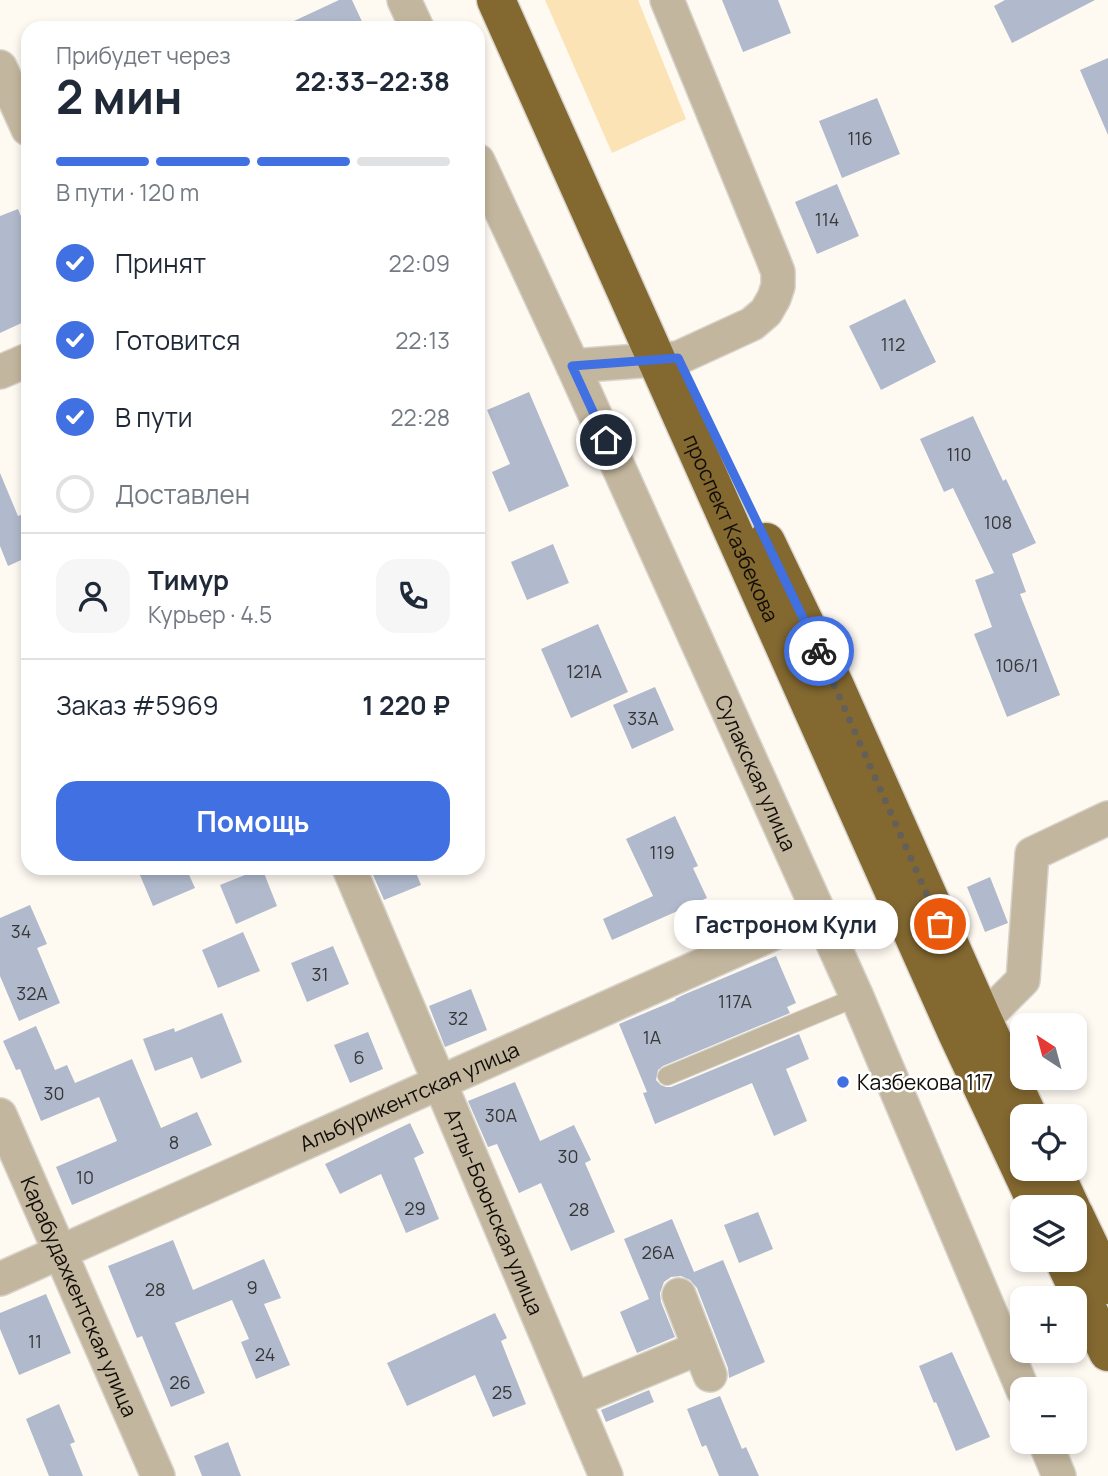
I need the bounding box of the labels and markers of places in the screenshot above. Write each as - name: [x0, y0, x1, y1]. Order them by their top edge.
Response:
- pin: [576, 410, 636, 470]
- pin: [910, 894, 970, 954]
- callout: Гастроном Кули: [674, 900, 898, 948]
- place label: Казбекова 117: [857, 1068, 993, 1096]
- marker: Казбекова 117: [835, 1074, 851, 1090]

